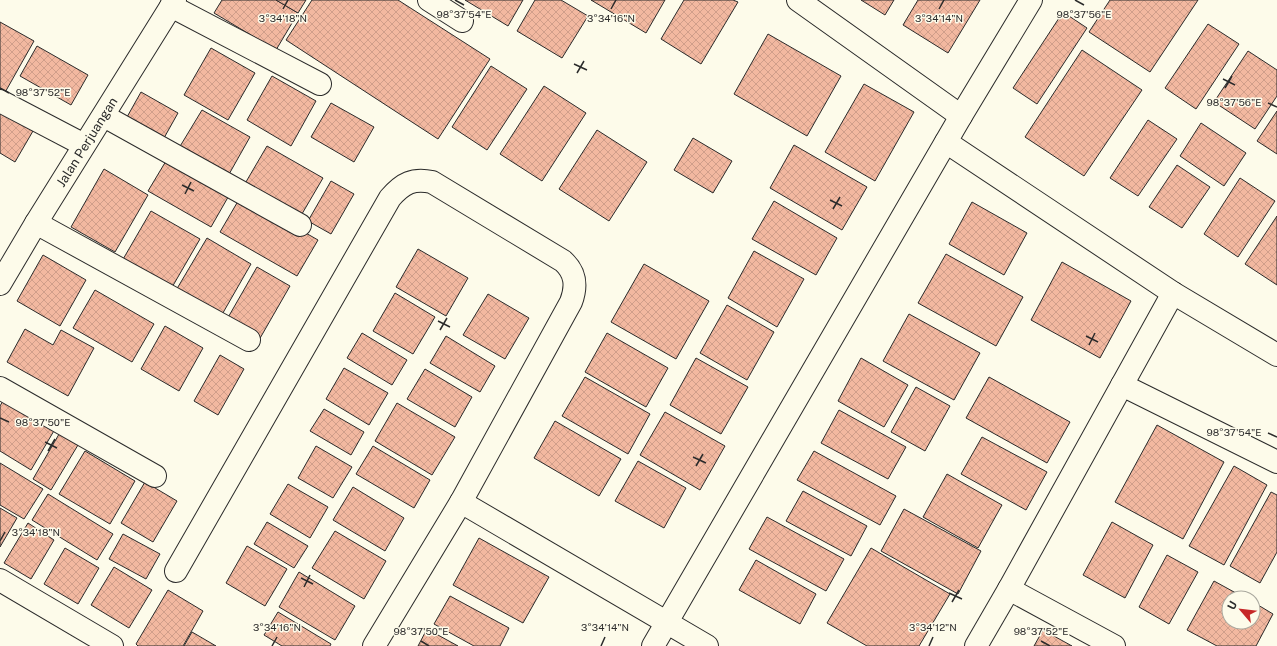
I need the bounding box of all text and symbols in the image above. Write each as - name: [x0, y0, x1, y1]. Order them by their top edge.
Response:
- text: 98°37'54"E: [436, 8, 492, 20]
- text: 98°37'56"E: [1057, 8, 1111, 20]
- text: 3°34'18"N: [259, 12, 307, 24]
- text: 3°34'16"N: [587, 12, 635, 24]
- text: 3°34'14"N: [915, 12, 963, 24]
- text: 98°37'52"E: [16, 86, 70, 98]
- street label: Jalan Perjuangan: [53, 94, 121, 190]
- text: 98°37'56"E: [1207, 96, 1261, 108]
- text: 98°37'50"E: [16, 416, 70, 428]
- text: 98°37'54"E: [1206, 426, 1262, 438]
- text: 3°34'18"N: [12, 526, 60, 538]
- north arrow: [1221, 590, 1261, 630]
- text: U: [1225, 599, 1239, 612]
- text: 3°34'16"N: [253, 621, 301, 633]
- text: 3°34'14"N: [581, 621, 629, 633]
- text: 3°34'12"N: [909, 621, 957, 633]
- text: 98°37'50"E: [394, 625, 448, 637]
- text: 98°37'52"E: [1014, 625, 1068, 637]

